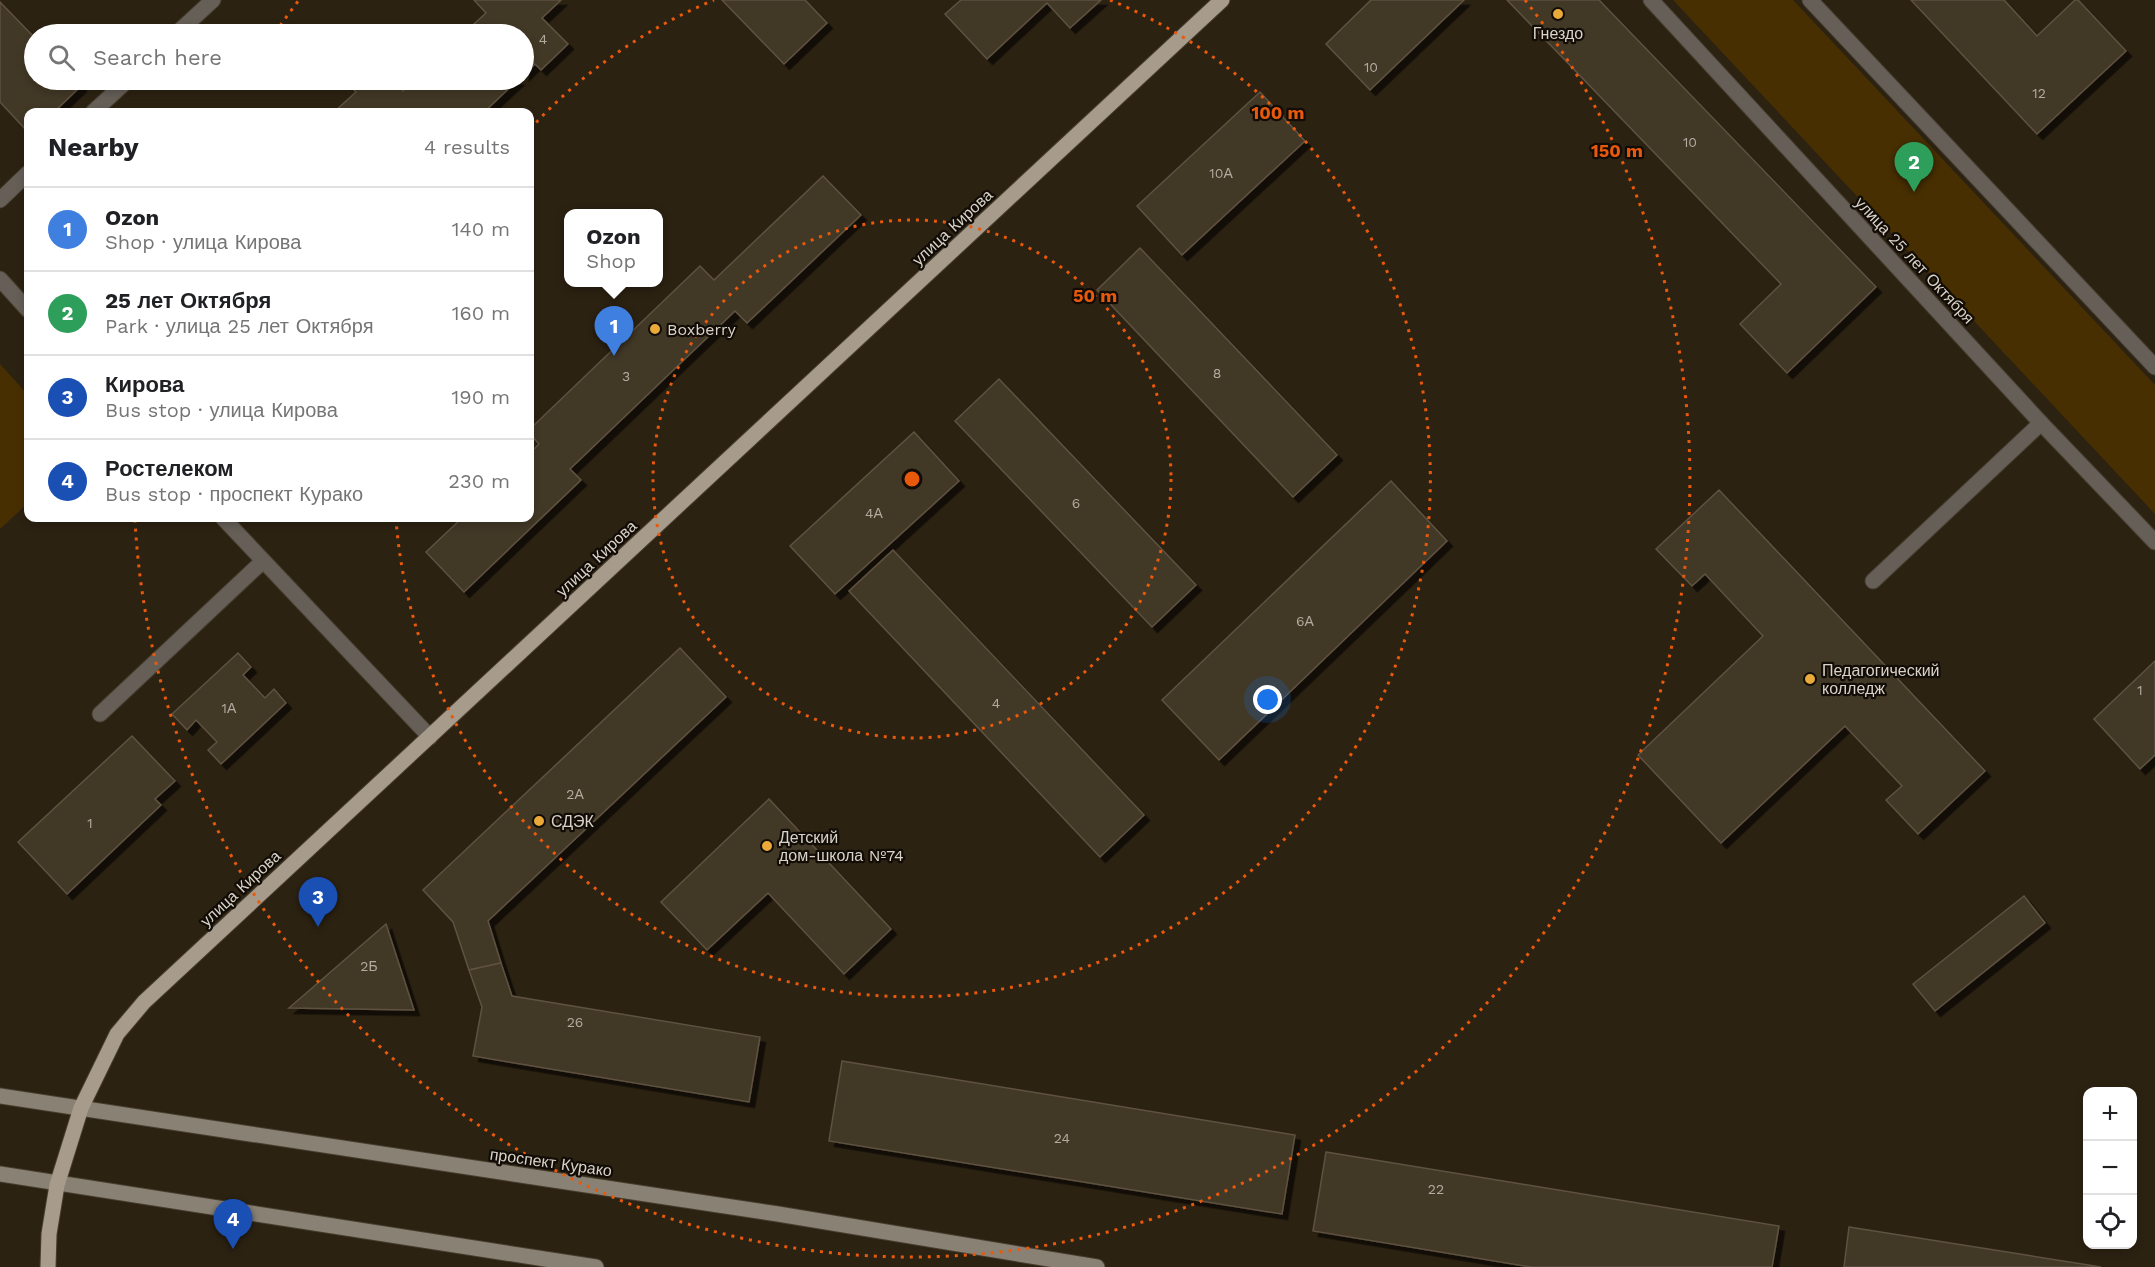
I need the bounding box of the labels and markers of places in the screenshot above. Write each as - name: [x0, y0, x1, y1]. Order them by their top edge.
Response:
- marker: Гнездо: [1551, 7, 1565, 21]
- place label: Гнездо: [1533, 24, 1583, 43]
- pin: 2: [1894, 142, 1934, 192]
- pin: 1: [594, 306, 634, 356]
- place label: Boxberry: [667, 320, 737, 339]
- marker: Boxberry: [648, 322, 662, 336]
- centre of rings: [902, 469, 922, 489]
- place label: Педагогический колледж: [1822, 661, 1940, 698]
- marker: Педагогический колледж: [1803, 672, 1817, 686]
- place label: СДЭК: [551, 812, 595, 831]
- marker: СДЭК: [532, 814, 546, 828]
- place label: Детский дом-школа №74: [779, 828, 904, 865]
- marker: Детский дом-школа №74: [760, 839, 774, 853]
- pin: 3: [298, 878, 338, 927]
- pin: 4: [214, 1200, 252, 1249]

